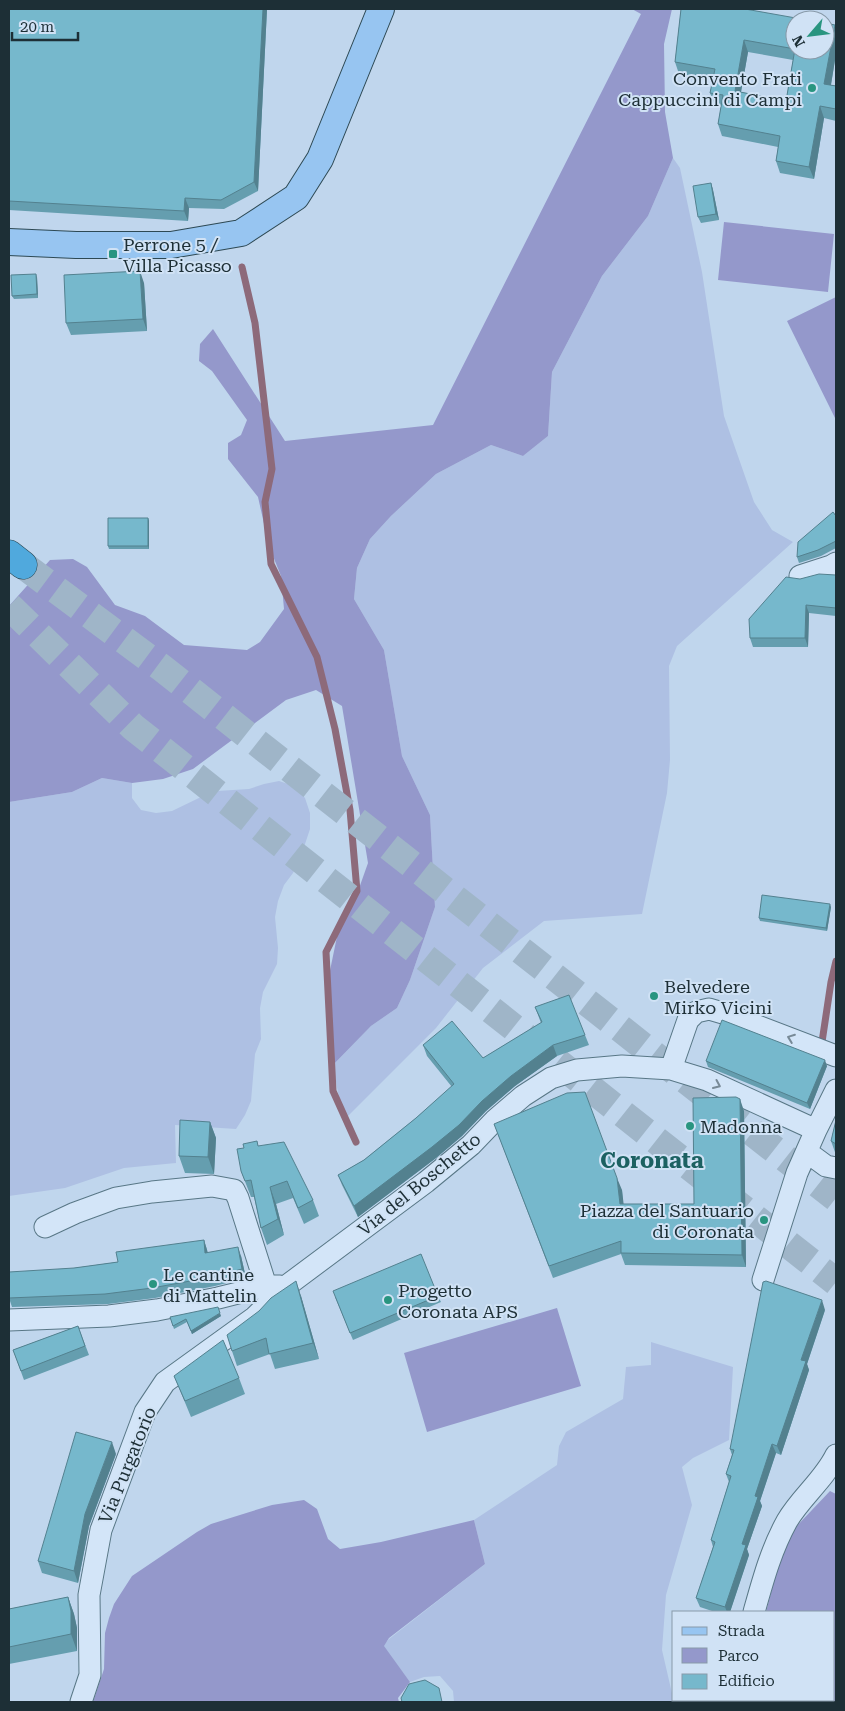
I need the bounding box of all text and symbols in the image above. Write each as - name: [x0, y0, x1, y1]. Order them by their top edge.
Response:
- scale bar: [12, 10, 79, 42]
- north arrow: [785, 10, 835, 60]
- text: 20 m: [20, 18, 55, 36]
- text: N: [789, 32, 808, 50]
- place label: Convento Frati Cappuccini di Campi: [618, 68, 802, 110]
- marker: Convento Frati Cappuccini di Campi: [806, 82, 818, 94]
- place label: Perrone 5 / Villa Picasso: [123, 234, 232, 276]
- marker: Perrone 5 / Villa Picasso: [107, 248, 119, 260]
- place label: Belvedere Mirko Vicini: [664, 976, 773, 1018]
- marker: Belvedere Mirko Vicini: [648, 990, 660, 1002]
- one-way arrow: [787, 1034, 796, 1044]
- one-way arrow: [712, 1078, 721, 1089]
- place label: Madonna: [700, 1116, 782, 1137]
- marker: Madonna: [684, 1120, 696, 1132]
- street label: Via del Boschetto: [353, 1128, 485, 1240]
- district label: Coronata: [600, 1148, 704, 1173]
- place label: Piazza del Santuario di Coronata: [580, 1200, 754, 1242]
- marker: Piazza del Santuario di Coronata: [758, 1214, 770, 1226]
- place label: Le cantine di Mattelin: [163, 1264, 258, 1306]
- marker: Le cantine di Mattelin: [147, 1278, 159, 1290]
- place label: Progetto Coronata APS: [398, 1280, 518, 1322]
- marker: Progetto Coronata APS: [382, 1294, 394, 1306]
- street label: Via Purgatorio: [94, 1404, 160, 1526]
- legend: [672, 1611, 835, 1701]
- text: Strada: [718, 1622, 765, 1640]
- text: Parco: [718, 1647, 759, 1665]
- text: Edificio: [718, 1672, 775, 1690]

